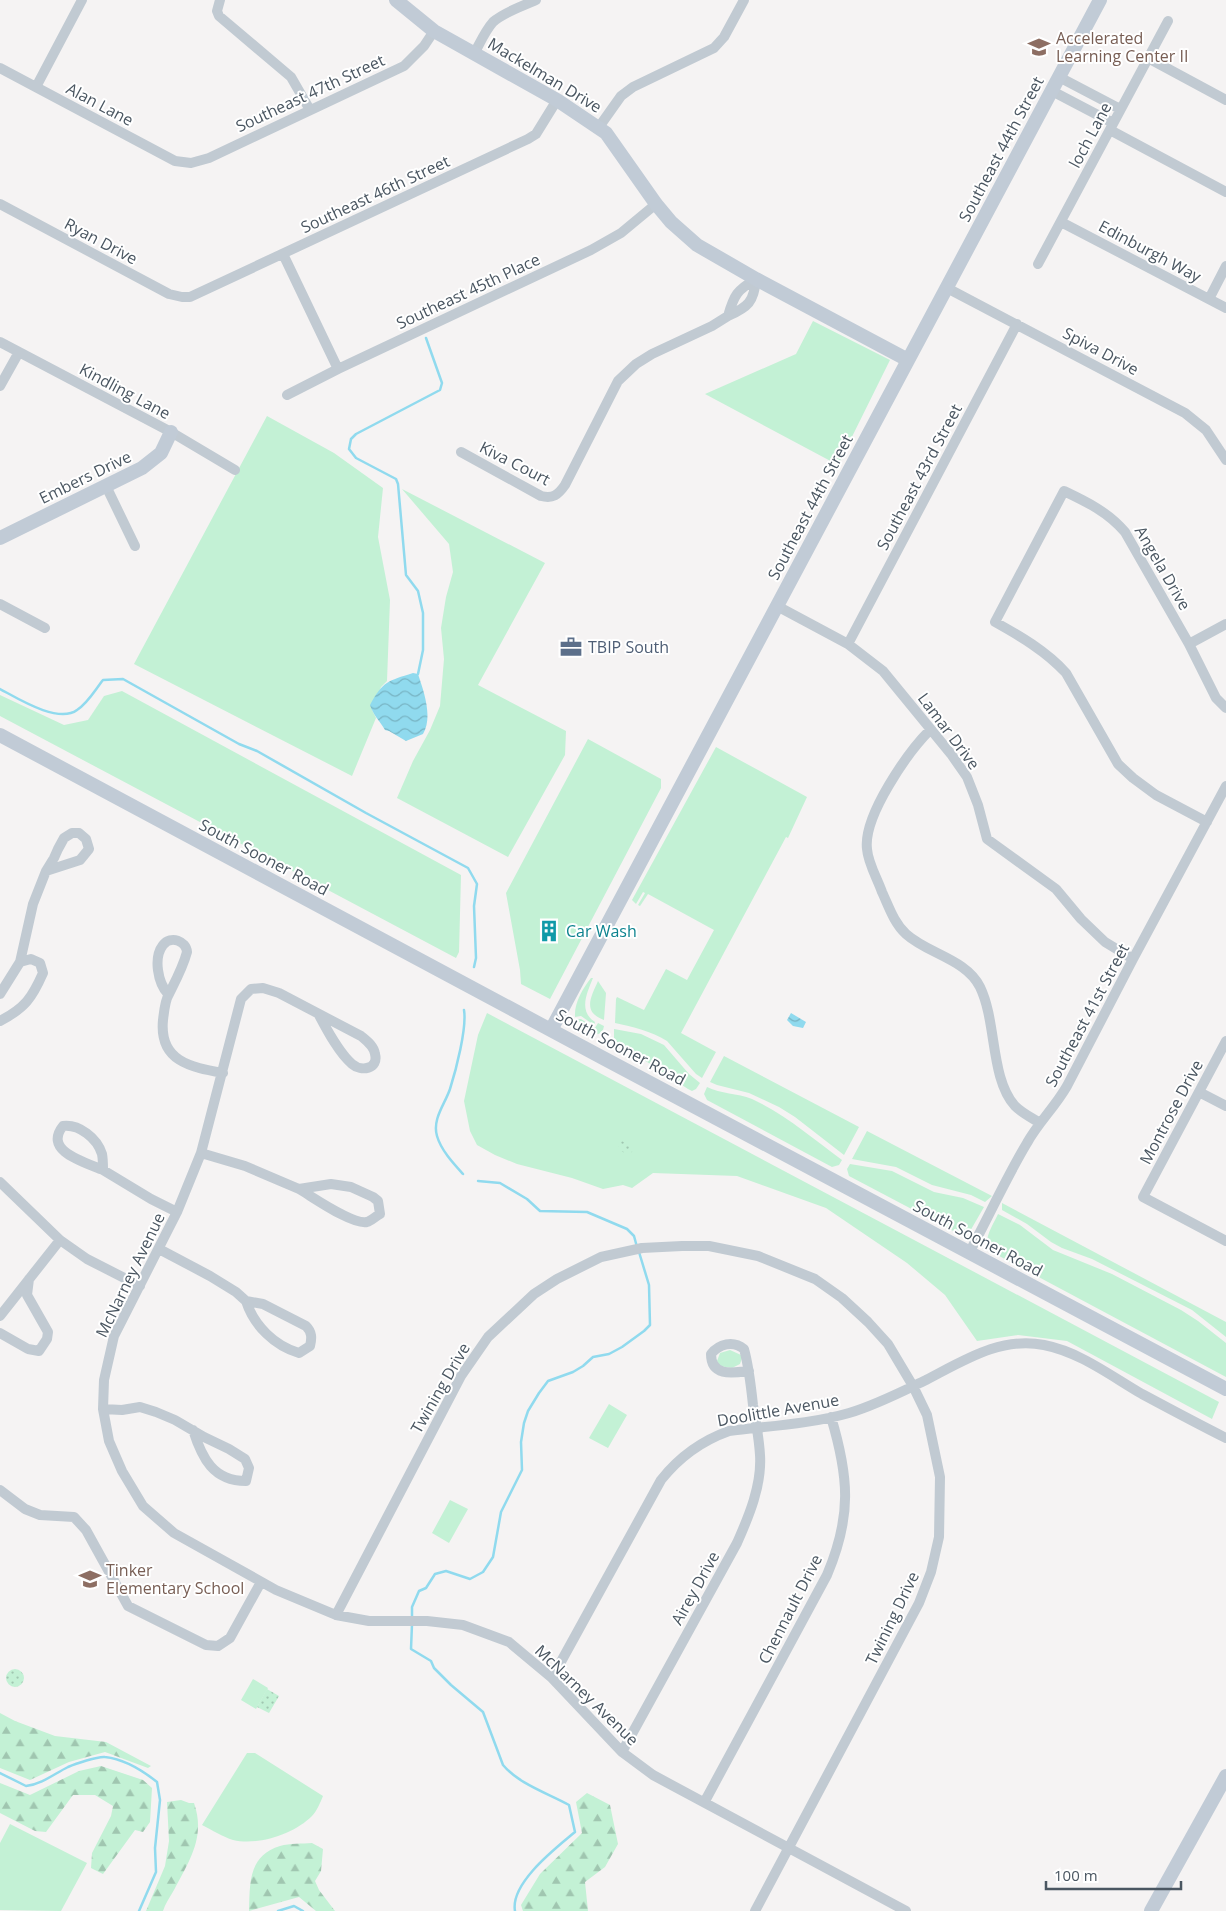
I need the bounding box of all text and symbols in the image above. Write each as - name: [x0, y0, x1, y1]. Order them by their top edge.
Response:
- place label: Accelerated Learning Center II: [1056, 27, 1188, 67]
- street label: Mackelman Drive: [484, 32, 606, 118]
- school or university icon: Accelerated Learning Center II: [1026, 34, 1052, 60]
- street label: Southeast 47th Street: [232, 49, 388, 137]
- street label: Southeast 44th Street: [953, 72, 1049, 226]
- street label: Alan Lane: [63, 77, 137, 131]
- street label: loch Lane: [1064, 98, 1116, 172]
- street label: Southeast 46th Street: [297, 150, 453, 238]
- street label: Ryan Drive: [61, 213, 141, 269]
- street label: Edinburgh Way: [1095, 215, 1206, 288]
- street label: Southeast 45th Place: [393, 248, 543, 334]
- street label: Spiva Drive: [1059, 322, 1143, 380]
- street label: Kindling Lane: [76, 358, 174, 424]
- street label: Southeast 43rd Street: [871, 400, 967, 554]
- street label: Southeast 44th Street: [762, 430, 858, 584]
- street label: Kiva Court: [476, 436, 554, 490]
- street label: Embers Drive: [35, 445, 135, 509]
- street label: Angela Drive: [1130, 522, 1196, 614]
- office icon: TBIP South: [558, 634, 584, 660]
- place label: TBIP South: [588, 636, 669, 658]
- street label: Lamar Drive: [913, 688, 985, 774]
- street label: South Sooner Road: [195, 814, 333, 900]
- building icon: Car Wash: [536, 918, 562, 944]
- place label: Car Wash: [566, 920, 637, 942]
- street label: Southeast 41st Street: [1040, 939, 1134, 1091]
- street label: South Sooner Road: [552, 1004, 690, 1090]
- street label: Montrose Drive: [1134, 1056, 1208, 1168]
- street label: South Sooner Road: [909, 1195, 1047, 1281]
- street label: McNarney Avenue: [90, 1209, 170, 1341]
- street label: Twining Drive: [405, 1339, 475, 1437]
- street label: Doolittle Avenue: [715, 1388, 841, 1432]
- street label: Airey Drive: [666, 1547, 724, 1629]
- street label: Chennault Drive: [753, 1550, 827, 1668]
- place label: Tinker Elementary School: [106, 1559, 244, 1599]
- school or university icon: Tinker Elementary School: [77, 1566, 103, 1592]
- street label: Twining Drive: [860, 1568, 924, 1668]
- street label: McNarney Avenue: [530, 1640, 644, 1750]
- scale bar: [1046, 1858, 1181, 1890]
- text: 100 m: [1054, 1865, 1098, 1885]

